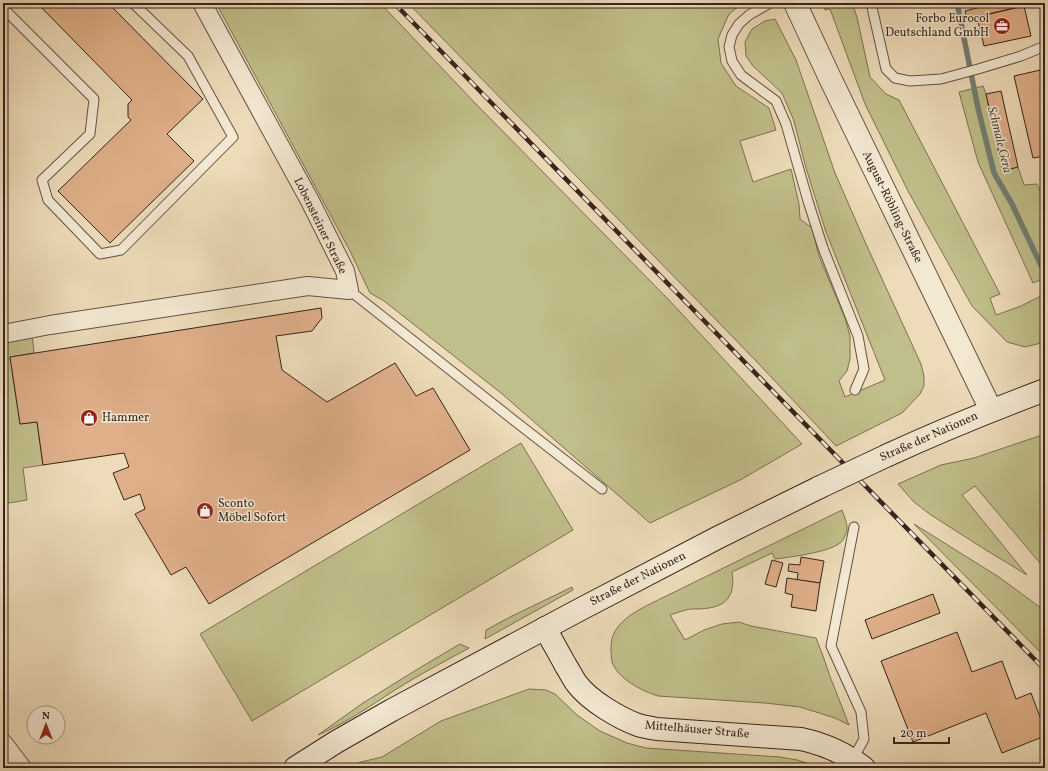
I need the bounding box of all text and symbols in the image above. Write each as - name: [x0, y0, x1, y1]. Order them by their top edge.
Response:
- place label: Forbo Eurocol Deutschland GmbH: [885, 11, 989, 41]
- office icon: Forbo Eurocol Deutschland GmbH: [992, 16, 1012, 36]
- water label: Schmale Gera: [982, 105, 1016, 175]
- street label: August-Röbling-Straße: [858, 148, 926, 266]
- street label: Lobensteiner Straße: [290, 175, 351, 277]
- shop icon: Hammer: [79, 408, 99, 428]
- street label: Straße der Nationen: [877, 408, 981, 466]
- place label: Hammer: [102, 410, 149, 426]
- place label: Sconto Möbel Sofort: [218, 496, 286, 526]
- shop icon: Sconto Möbel Sofort: [195, 501, 215, 521]
- street label: Straße der Nationen: [587, 548, 689, 610]
- north arrow: [26, 705, 66, 745]
- text: N: [42, 709, 50, 724]
- street label: Mittelhäuser Straße: [644, 717, 750, 743]
- scale bar: [894, 719, 949, 745]
- text: 20 m: [900, 726, 927, 742]

